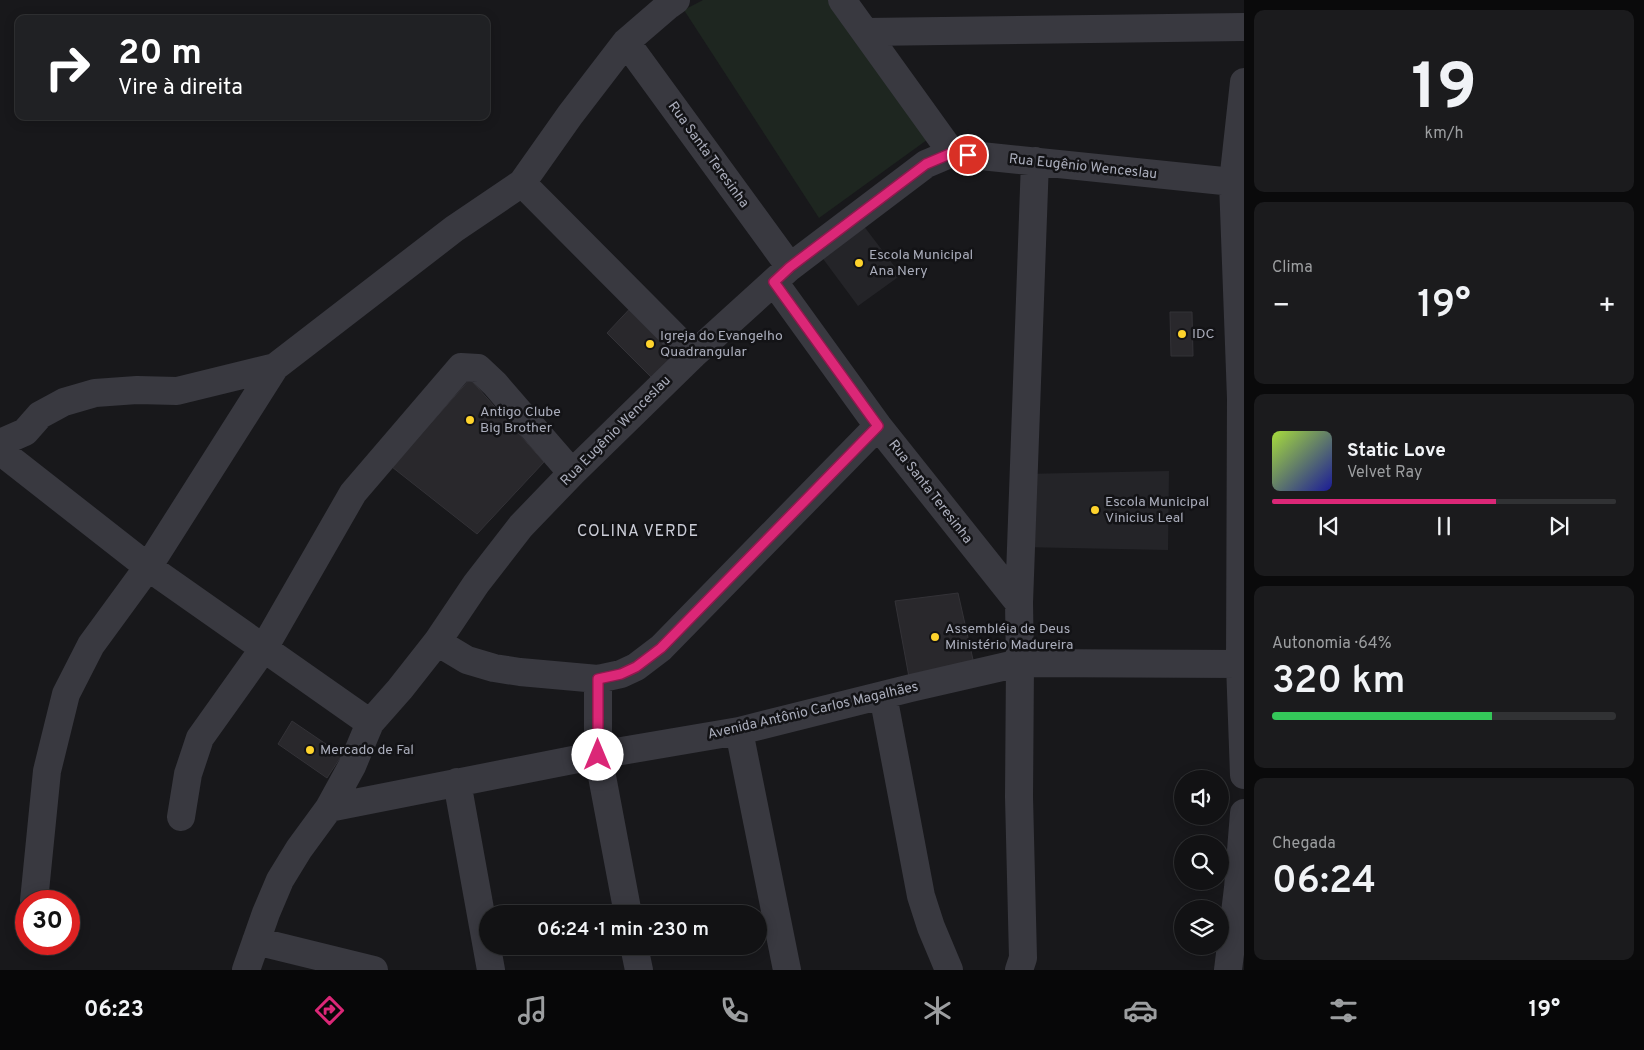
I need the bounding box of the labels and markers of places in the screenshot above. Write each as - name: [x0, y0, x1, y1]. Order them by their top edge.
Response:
- pin: [947, 134, 989, 176]
- place label: Escola Municipal Ana Nery: [869, 247, 973, 280]
- marker: Escola Municipal Ana Nery: [853, 257, 865, 269]
- place label: IDC: [1192, 326, 1215, 343]
- place label: Igreja do Evangelho Quadrangular: [660, 328, 783, 361]
- marker: IDC: [1176, 328, 1188, 340]
- marker: Igreja do Evangelho Quadrangular: [644, 338, 656, 350]
- place label: Antigo Clube Big Brother: [480, 404, 561, 437]
- marker: Antigo Clube Big Brother: [464, 414, 476, 426]
- place label: Escola Municipal Vinicius Leal: [1105, 494, 1209, 527]
- marker: Escola Municipal Vinicius Leal: [1089, 504, 1101, 516]
- place label: Assembléia de Deus Ministério Madureira: [945, 621, 1073, 654]
- marker: Assembléia de Deus Ministério Madureira: [929, 631, 941, 643]
- place label: Mercado de Fal: [320, 742, 414, 759]
- marker: Mercado de Fal: [304, 744, 316, 756]

